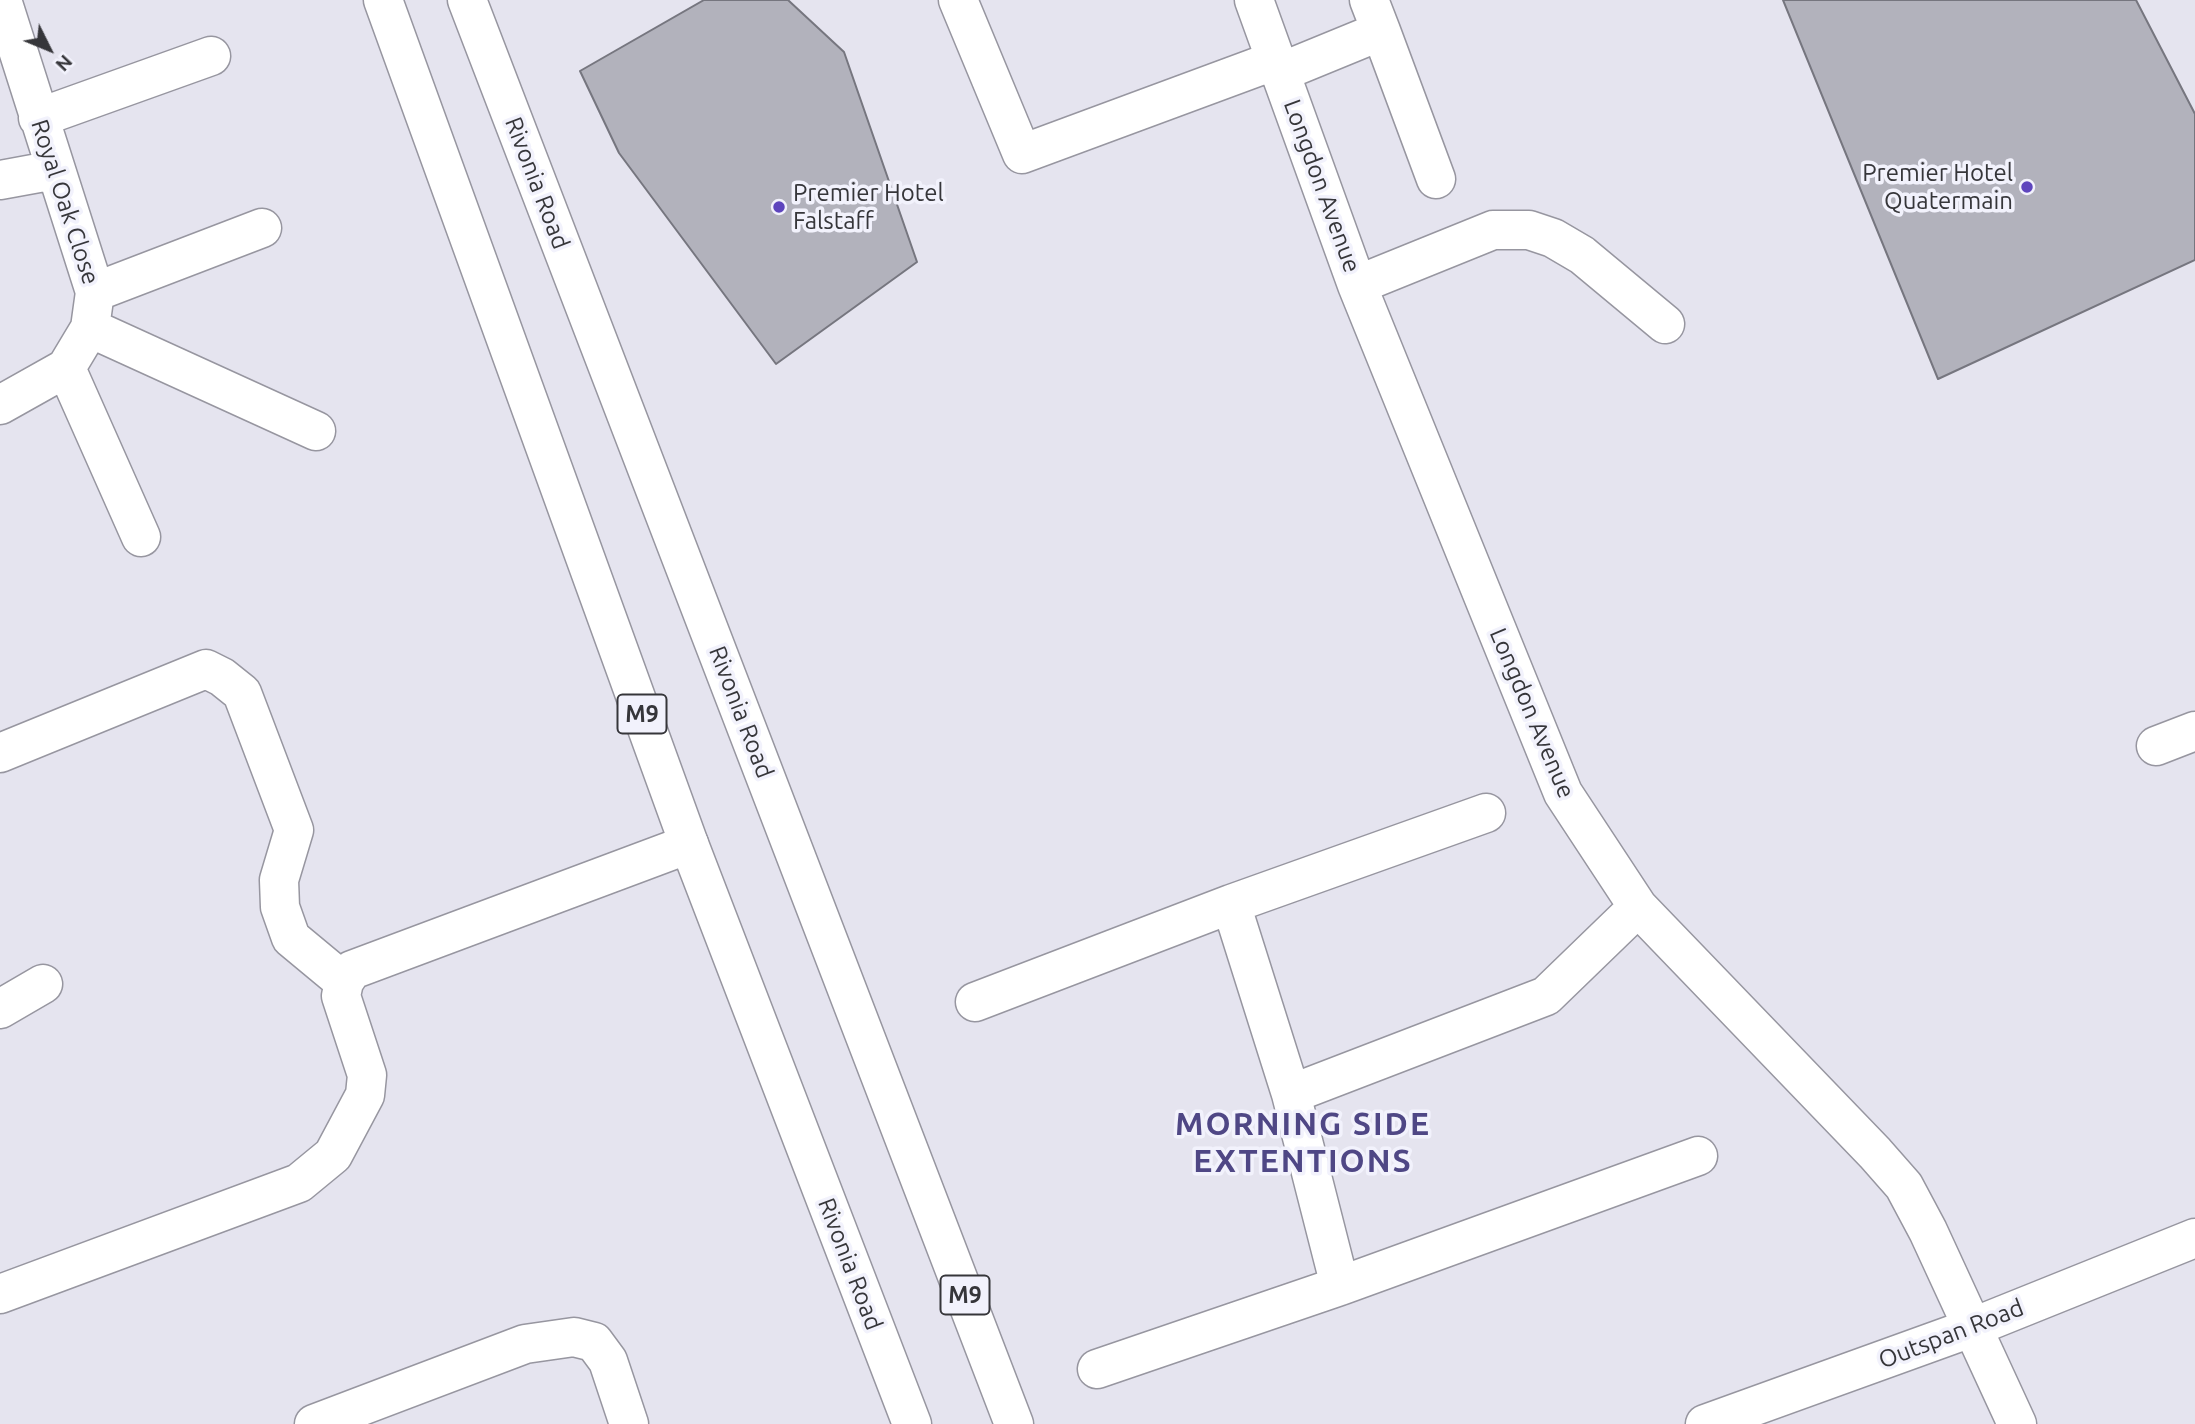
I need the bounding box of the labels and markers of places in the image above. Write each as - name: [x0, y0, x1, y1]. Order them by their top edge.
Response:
- place label: Premier Hotel Quatermain: [1862, 159, 2013, 215]
- place label: Premier Hotel Falstaff: [793, 179, 944, 235]
- marker: Premier Hotel Quatermain: [2019, 179, 2035, 195]
- marker: Premier Hotel Falstaff: [771, 199, 787, 215]

